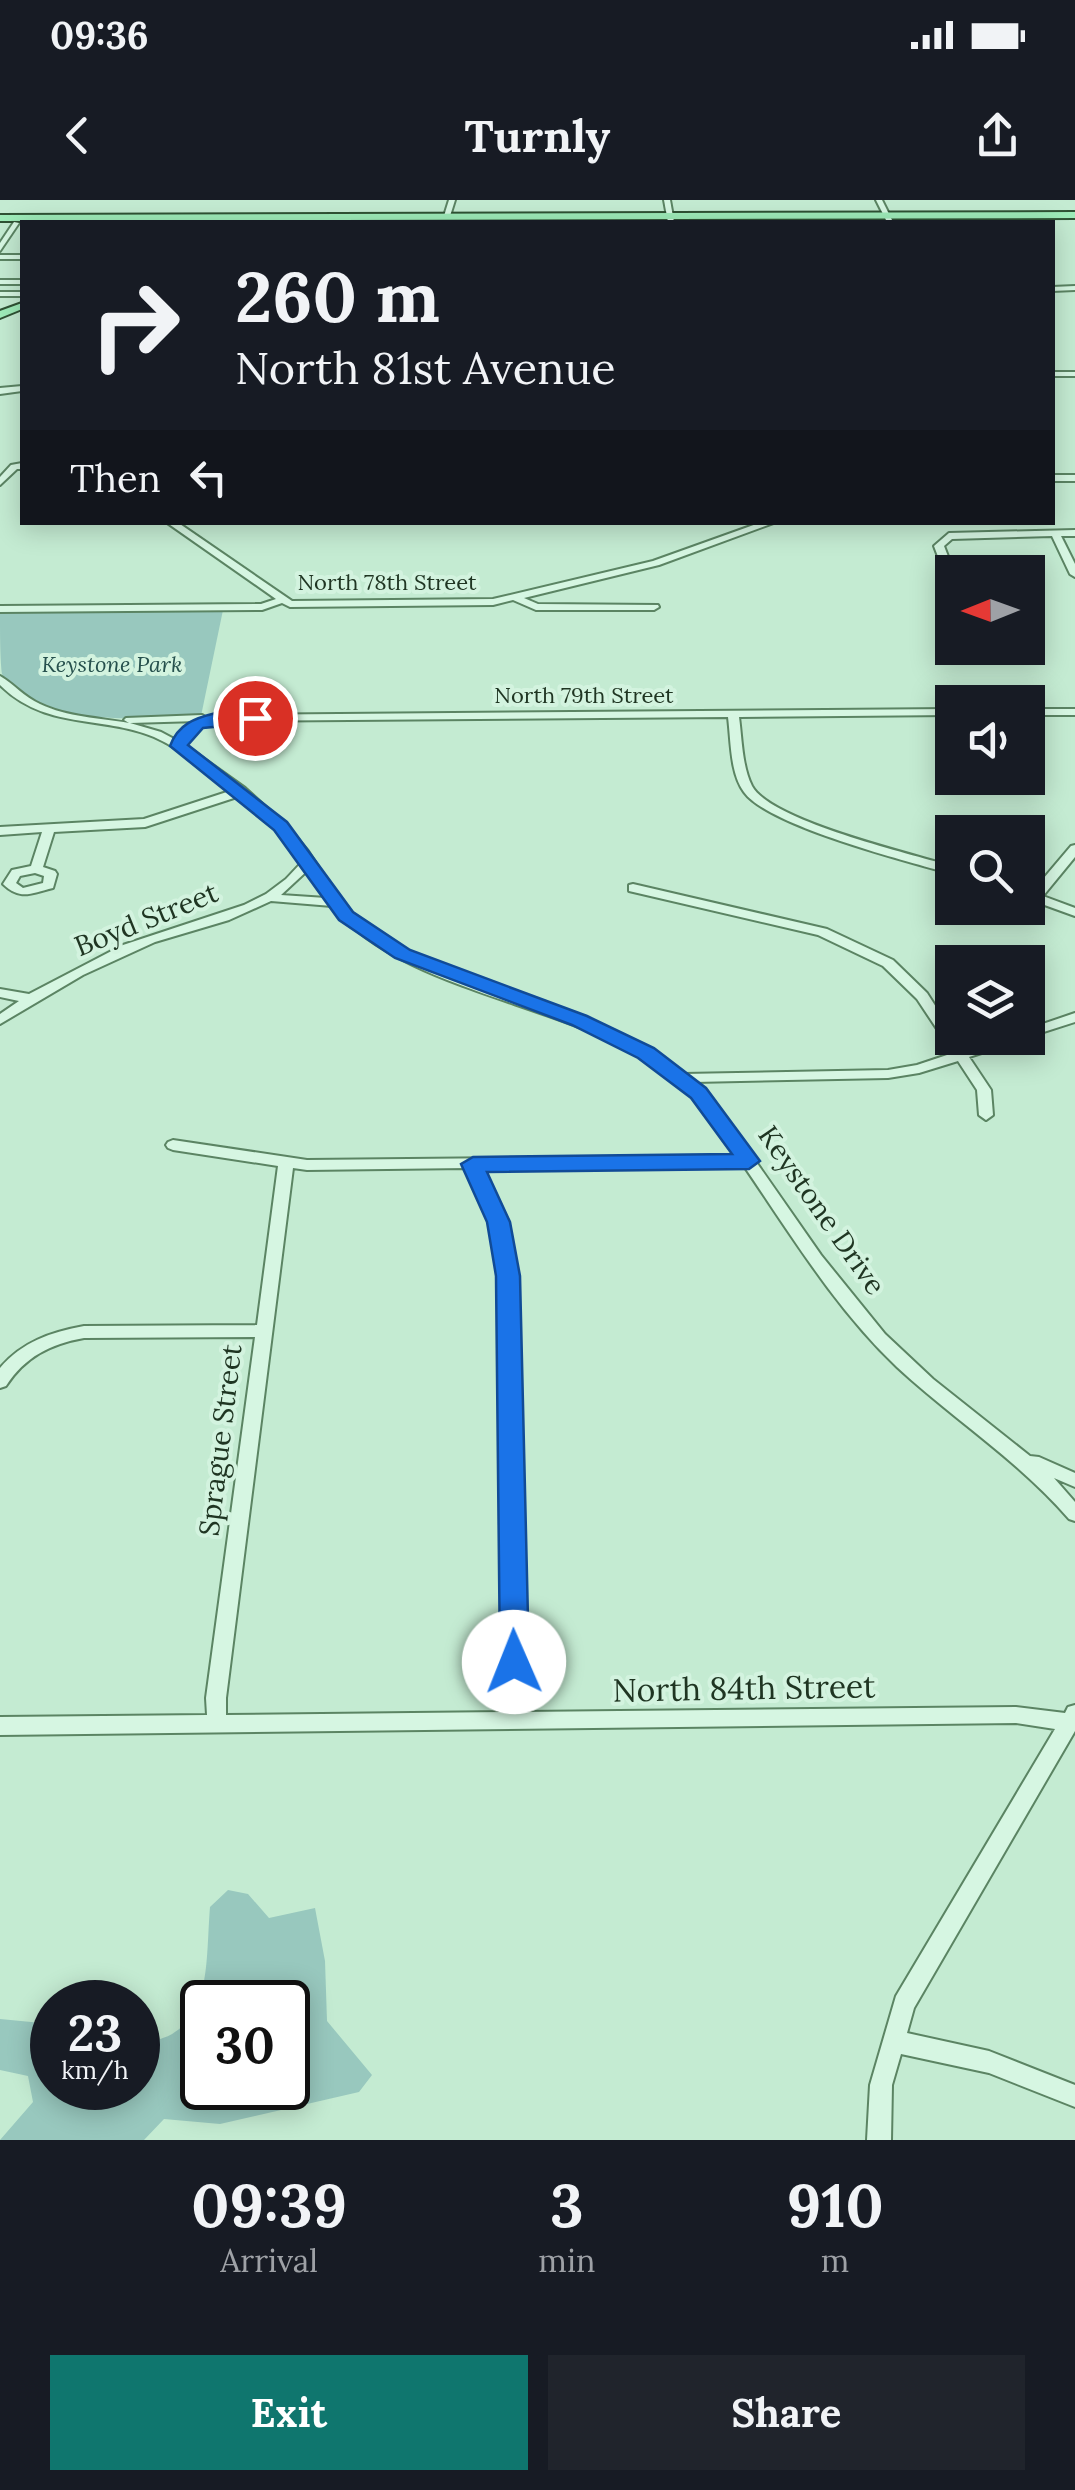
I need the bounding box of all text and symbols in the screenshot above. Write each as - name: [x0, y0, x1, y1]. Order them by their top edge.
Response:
- text: 09:36: [50, 11, 149, 59]
- text: Turnly: [465, 107, 610, 164]
- icon: back: [50, 108, 105, 163]
- icon: share: [970, 108, 1025, 163]
- text: 260 m: [235, 252, 440, 341]
- icon: right: [70, 260, 200, 390]
- text: North 81st Avenue: [235, 339, 616, 396]
- icon: left: [181, 450, 236, 505]
- text: Then: [70, 454, 161, 502]
- north arrow: [935, 555, 1045, 665]
- map controls: [935, 555, 1045, 1055]
- street label: North 78th Street: [298, 568, 477, 596]
- park label: Keystone Park: [42, 650, 182, 678]
- pin: [213, 676, 298, 761]
- street label: North 79th Street: [494, 681, 674, 709]
- button: sound: [935, 685, 1045, 795]
- icon: arrive: [228, 691, 283, 746]
- button: search: [935, 815, 1045, 925]
- street label: Boyd Street: [69, 874, 223, 964]
- button: layers: [935, 945, 1045, 1055]
- street label: Keystone Drive: [750, 1118, 894, 1302]
- street label: Sprague Street: [190, 1342, 250, 1538]
- position arrow: [462, 1610, 566, 1714]
- street label: North 84th Street: [612, 1665, 876, 1711]
- speed limit sign: 30: [180, 1980, 310, 2110]
- text: 23: [68, 2001, 122, 2065]
- text: km/h: [61, 2054, 129, 2086]
- text: 09:39: [191, 2167, 347, 2243]
- text: 3: [550, 2167, 584, 2243]
- text: 910: [787, 2167, 884, 2243]
- text: Arrival: [220, 2240, 318, 2281]
- text: min: [538, 2240, 595, 2281]
- text: m: [821, 2240, 849, 2281]
- button: Exit: [50, 2355, 528, 2470]
- button: Share: [548, 2355, 1025, 2470]

